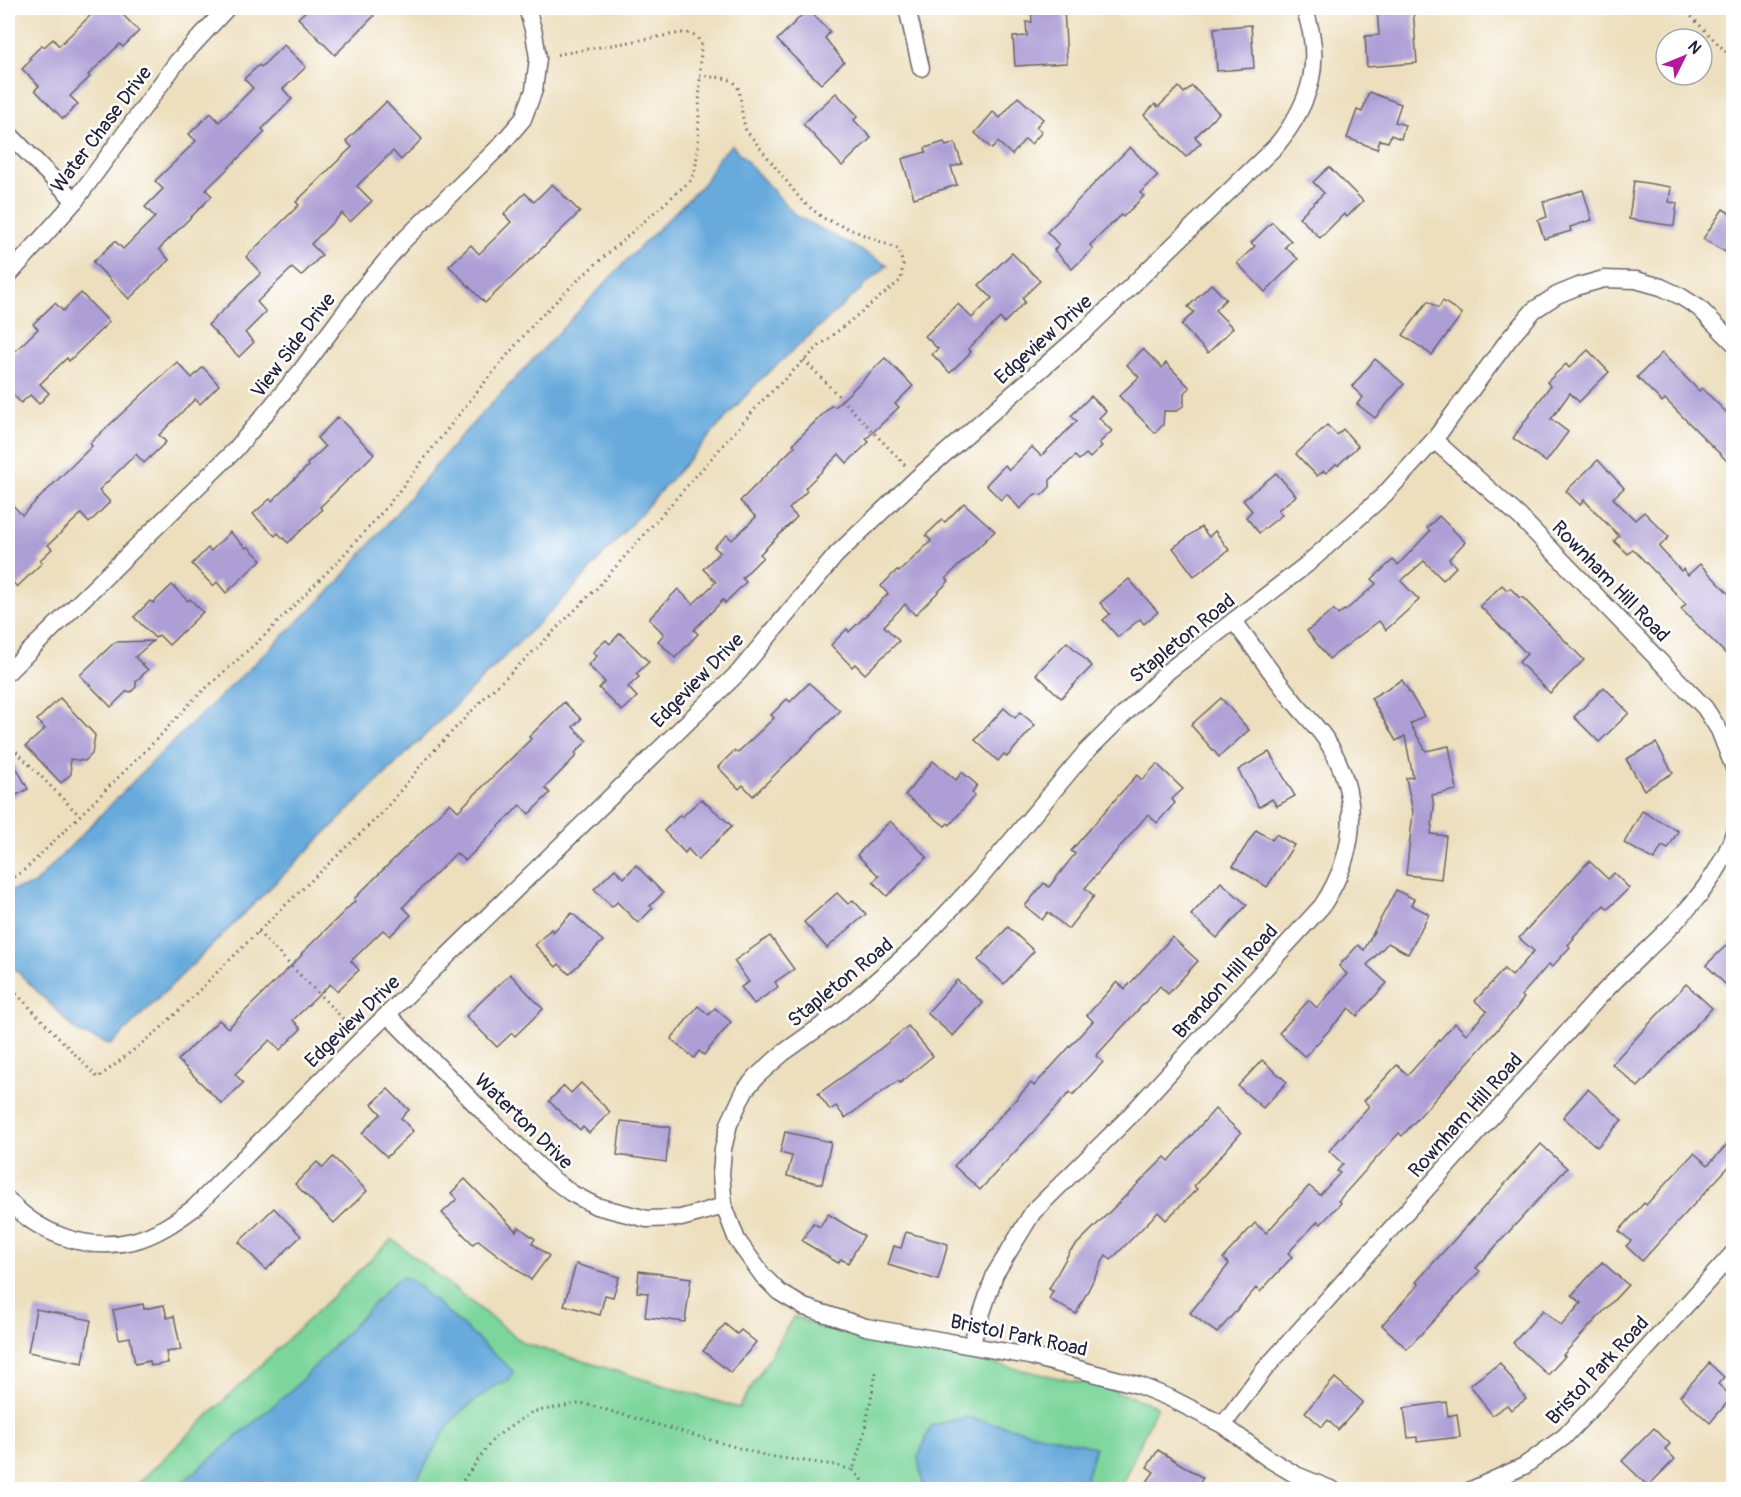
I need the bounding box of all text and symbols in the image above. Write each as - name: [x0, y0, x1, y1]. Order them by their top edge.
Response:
- north arrow: [1654, 27, 1714, 87]
- text: N: [1683, 37, 1705, 58]
- street label: Water Chase Drive: [46, 61, 157, 198]
- street label: View Side Drive: [246, 288, 341, 403]
- street label: Edgeview Drive: [989, 289, 1097, 390]
- street label: Rownham Hill Road: [1546, 515, 1675, 647]
- street label: Stapleton Road: [1124, 588, 1240, 689]
- street label: Edgeview Drive: [646, 627, 749, 733]
- street label: Brandon Hill Road: [1167, 919, 1283, 1044]
- street label: Stapleton Road: [782, 932, 898, 1033]
- street label: Edgeview Drive: [299, 970, 405, 1073]
- street label: Rownham Hill Road: [1403, 1048, 1528, 1183]
- street label: Waterton Drive: [469, 1068, 578, 1175]
- street label: Bristol Park Road: [948, 1309, 1090, 1362]
- street label: Bristol Park Road: [1541, 1311, 1654, 1430]

